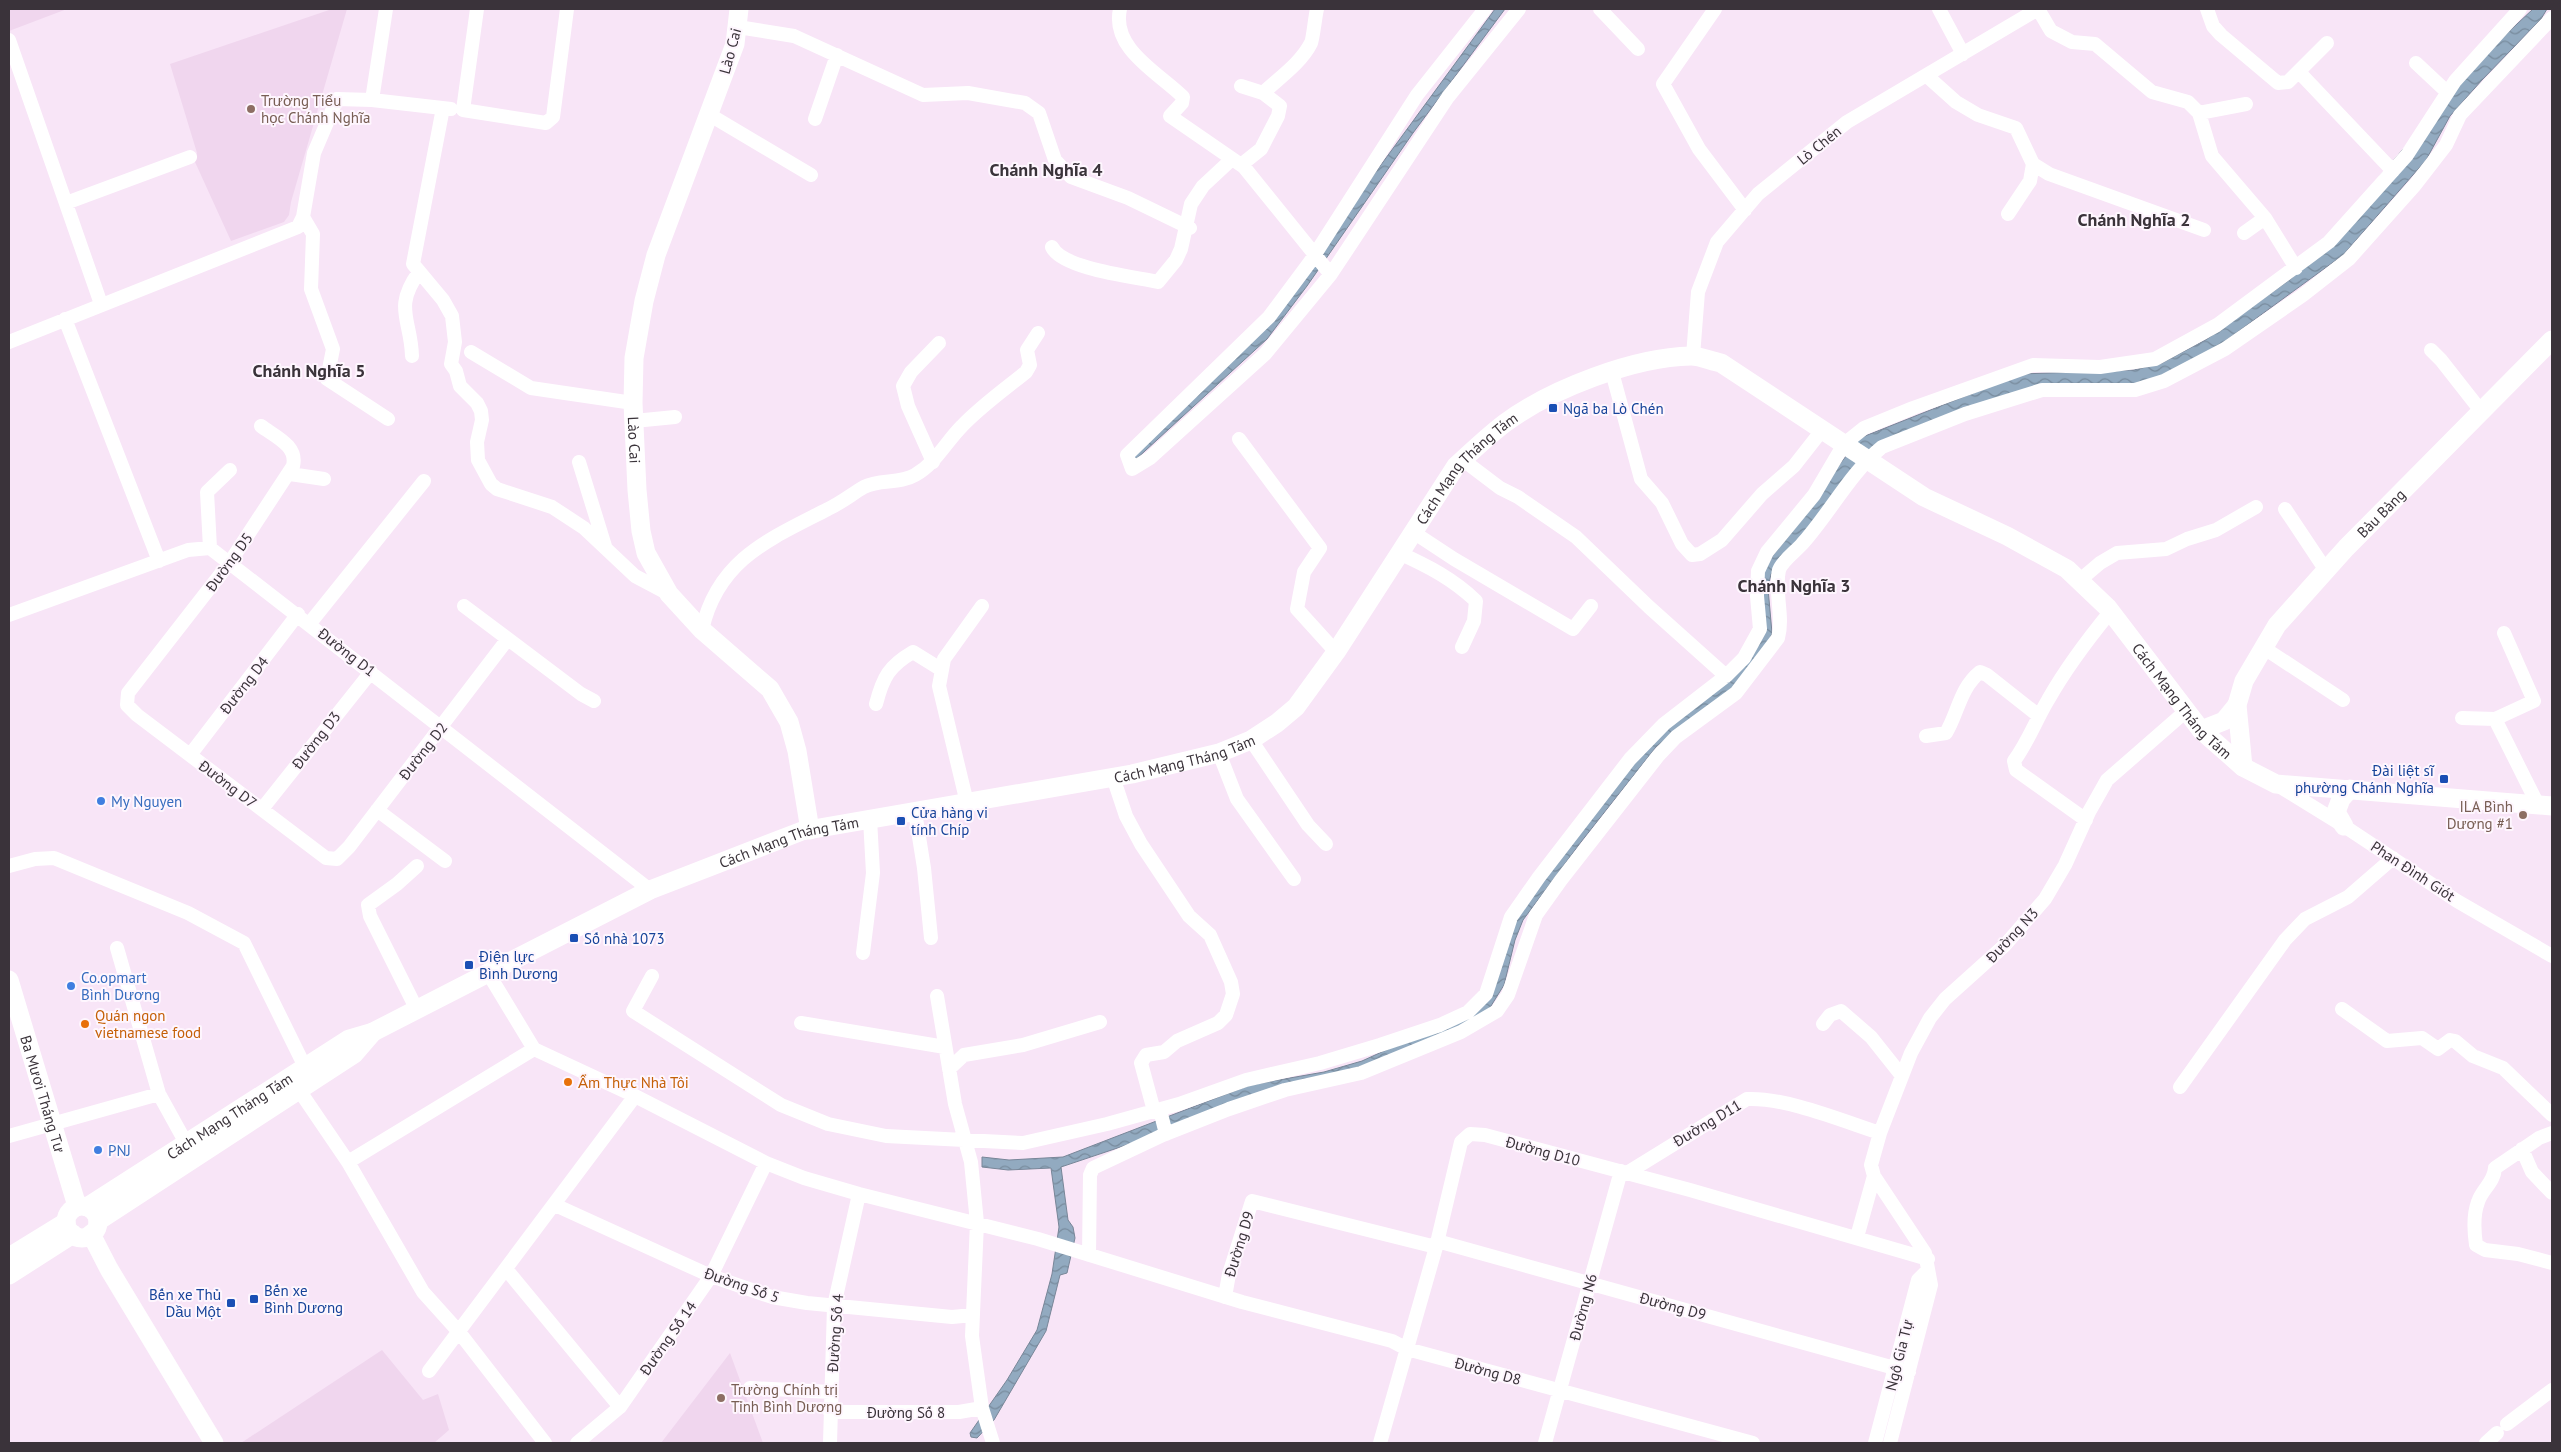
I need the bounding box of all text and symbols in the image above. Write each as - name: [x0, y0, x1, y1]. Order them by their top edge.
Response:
- street label: Lào Cai: [715, 26, 745, 76]
- place label: Trường Tiểu học Chánh Nghĩa: [261, 91, 371, 127]
- marker: Trường Tiểu học Chánh Nghĩa: [245, 103, 257, 115]
- street label: Lò Chén: [1793, 121, 1845, 169]
- district label: Chánh Nghĩa 4: [990, 158, 1102, 181]
- district label: Chánh Nghĩa 2: [2078, 208, 2190, 231]
- district label: Chánh Nghĩa 5: [253, 359, 365, 382]
- place label: Ngã ba Lò Chén: [1563, 399, 1664, 418]
- marker: Ngã ba Lò Chén: [1547, 402, 1559, 414]
- street label: Cách Mạng Tháng Tám: [1411, 408, 1521, 528]
- street label: Lào Cai: [624, 416, 645, 464]
- street label: Bàu Bàng: [2353, 485, 2409, 541]
- street label: Đường D5: [201, 529, 257, 596]
- district label: Chánh Nghĩa 3: [1738, 574, 1850, 597]
- street label: Đường D1: [314, 623, 380, 680]
- street label: Cách Mạng Tháng Tám: [2128, 639, 2236, 763]
- street label: Đường D4: [215, 652, 272, 718]
- street label: Đường D3: [287, 707, 344, 773]
- street label: Đường D2: [394, 718, 451, 784]
- street label: Cách Mạng Tháng Tám: [1112, 730, 1258, 786]
- street label: Đường D7: [194, 755, 261, 812]
- place label: Đài liệt sĩ phường Chánh Nghĩa: [2295, 761, 2435, 797]
- marker: Đài liệt sĩ phường Chánh Nghĩa: [2438, 773, 2450, 785]
- place label: My Nguyen: [111, 792, 182, 811]
- marker: My Nguyen: [95, 795, 107, 807]
- place label: ILA Bình Dương #1: [2447, 797, 2513, 833]
- place label: Cửa hàng vi tính Chíp: [911, 803, 988, 839]
- marker: ILA Bình Dương #1: [2517, 809, 2529, 821]
- street label: Cách Mạng Tháng Tám: [716, 812, 860, 872]
- marker: Cửa hàng vi tính Chíp: [895, 815, 907, 827]
- street label: Phan Đình Giót: [2367, 837, 2459, 905]
- street label: Đường N3: [1981, 904, 2042, 967]
- place label: Số nhà 1073: [584, 929, 665, 948]
- marker: Số nhà 1073: [568, 932, 580, 944]
- place label: Điện lực Bình Dương: [478, 947, 558, 983]
- marker: Điện lực Bình Dương: [463, 959, 475, 971]
- place label: Co.opmart Bình Dương: [81, 968, 160, 1004]
- marker: Co.opmart Bình Dương: [65, 980, 77, 992]
- place label: Quán ngon vietnamese food: [95, 1006, 201, 1042]
- marker: Quán ngon vietnamese food: [79, 1018, 91, 1030]
- street label: Ba Mươi Tháng Tư: [17, 1033, 70, 1155]
- street label: Cách Mạng Tháng Tám: [163, 1068, 296, 1163]
- place label: Ẩm Thực Nhà Tôi: [578, 1073, 689, 1092]
- marker: Ẩm Thực Nhà Tôi: [562, 1076, 574, 1088]
- street label: Đường D11: [1669, 1095, 1745, 1151]
- street label: Đường D10: [1503, 1132, 1582, 1170]
- place label: PNJ: [108, 1141, 131, 1160]
- marker: PNJ: [92, 1144, 104, 1156]
- street label: Đường D9: [1220, 1209, 1258, 1280]
- street label: Đường Số 5: [701, 1263, 782, 1307]
- street label: Đường N6: [1565, 1272, 1601, 1343]
- place label: Bến xe Bình Dương: [264, 1281, 343, 1317]
- place label: Bến xe Thủ Dầu Một: [149, 1285, 221, 1321]
- street label: Đường D9: [1637, 1288, 1708, 1324]
- marker: Bến xe Bình Dương: [248, 1293, 260, 1305]
- street label: Đường Số 4: [823, 1293, 847, 1374]
- marker: Bến xe Thủ Dầu Một: [225, 1297, 237, 1309]
- street label: Đường Số 14: [635, 1297, 701, 1380]
- street label: Ngô Gia Tự: [1881, 1317, 1917, 1393]
- street label: Đường D8: [1452, 1353, 1523, 1389]
- place label: Trường Chính trị Tỉnh Bình Dương: [731, 1380, 842, 1416]
- marker: Trường Chính trị Tỉnh Bình Dương: [715, 1392, 727, 1404]
- street label: Đường Số 8: [866, 1403, 945, 1422]

